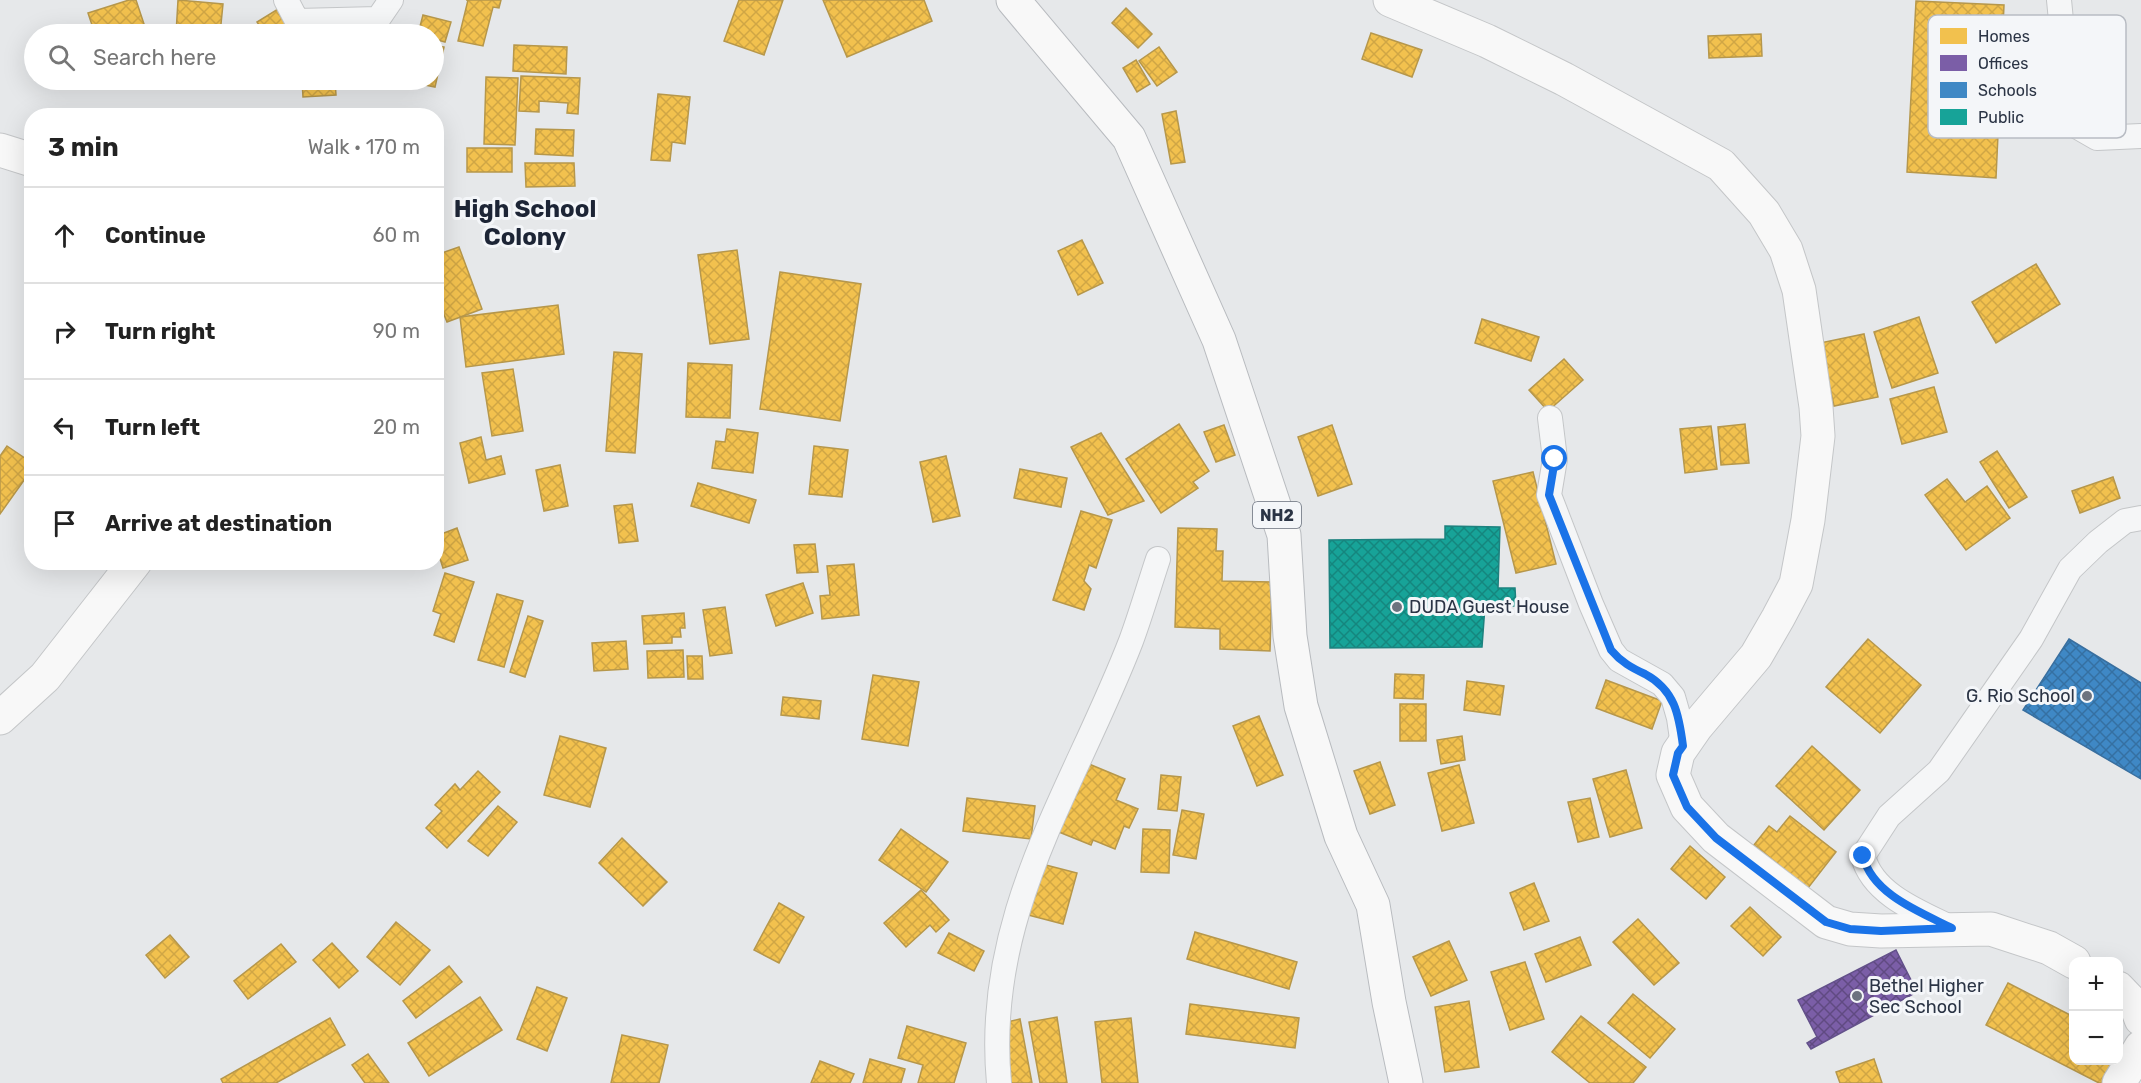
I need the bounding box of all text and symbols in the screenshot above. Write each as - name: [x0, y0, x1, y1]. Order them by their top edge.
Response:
- legend: [1928, 15, 2126, 138]
- search box: [24, 24, 444, 90]
- text: Homes: [1978, 27, 2030, 46]
- icon: search: [45, 41, 78, 74]
- text: Search here: [93, 44, 216, 71]
- text: Offices: [1978, 54, 2028, 73]
- text: Schools: [1978, 81, 2037, 100]
- text: Public: [1978, 108, 2024, 127]
- text: 3 min: [48, 132, 119, 163]
- text: Walk · 170 m: [308, 135, 420, 159]
- district label: High School Colony: [454, 195, 596, 251]
- icon: ahead: [48, 219, 81, 252]
- text: Continue: [105, 222, 206, 249]
- text: 60 m: [373, 223, 420, 247]
- icon: right: [48, 315, 81, 348]
- text: Turn right: [105, 318, 215, 345]
- text: 90 m: [373, 319, 420, 343]
- icon: left: [48, 411, 81, 444]
- text: Turn left: [105, 414, 200, 441]
- text: 20 m: [373, 415, 420, 439]
- route start: [1541, 445, 1567, 471]
- road number: NH2: [1253, 502, 1301, 528]
- icon: arrive: [48, 507, 81, 540]
- text: Arrive at destination: [105, 510, 332, 537]
- place label: DUDA Guest House: [1409, 596, 1569, 618]
- marker: DUDA Guest House: [1390, 600, 1404, 614]
- place label: G. Rio School: [1966, 685, 2075, 707]
- marker: G. Rio School: [2080, 689, 2094, 703]
- route end: [1849, 842, 1875, 868]
- map controls: [2069, 957, 2123, 1065]
- button: +: [2069, 957, 2123, 1011]
- place label: Bethel Higher Sec School: [1869, 975, 1984, 1018]
- marker: Bethel Higher Sec School: [1850, 989, 1864, 1003]
- button: −: [2069, 1011, 2123, 1065]

